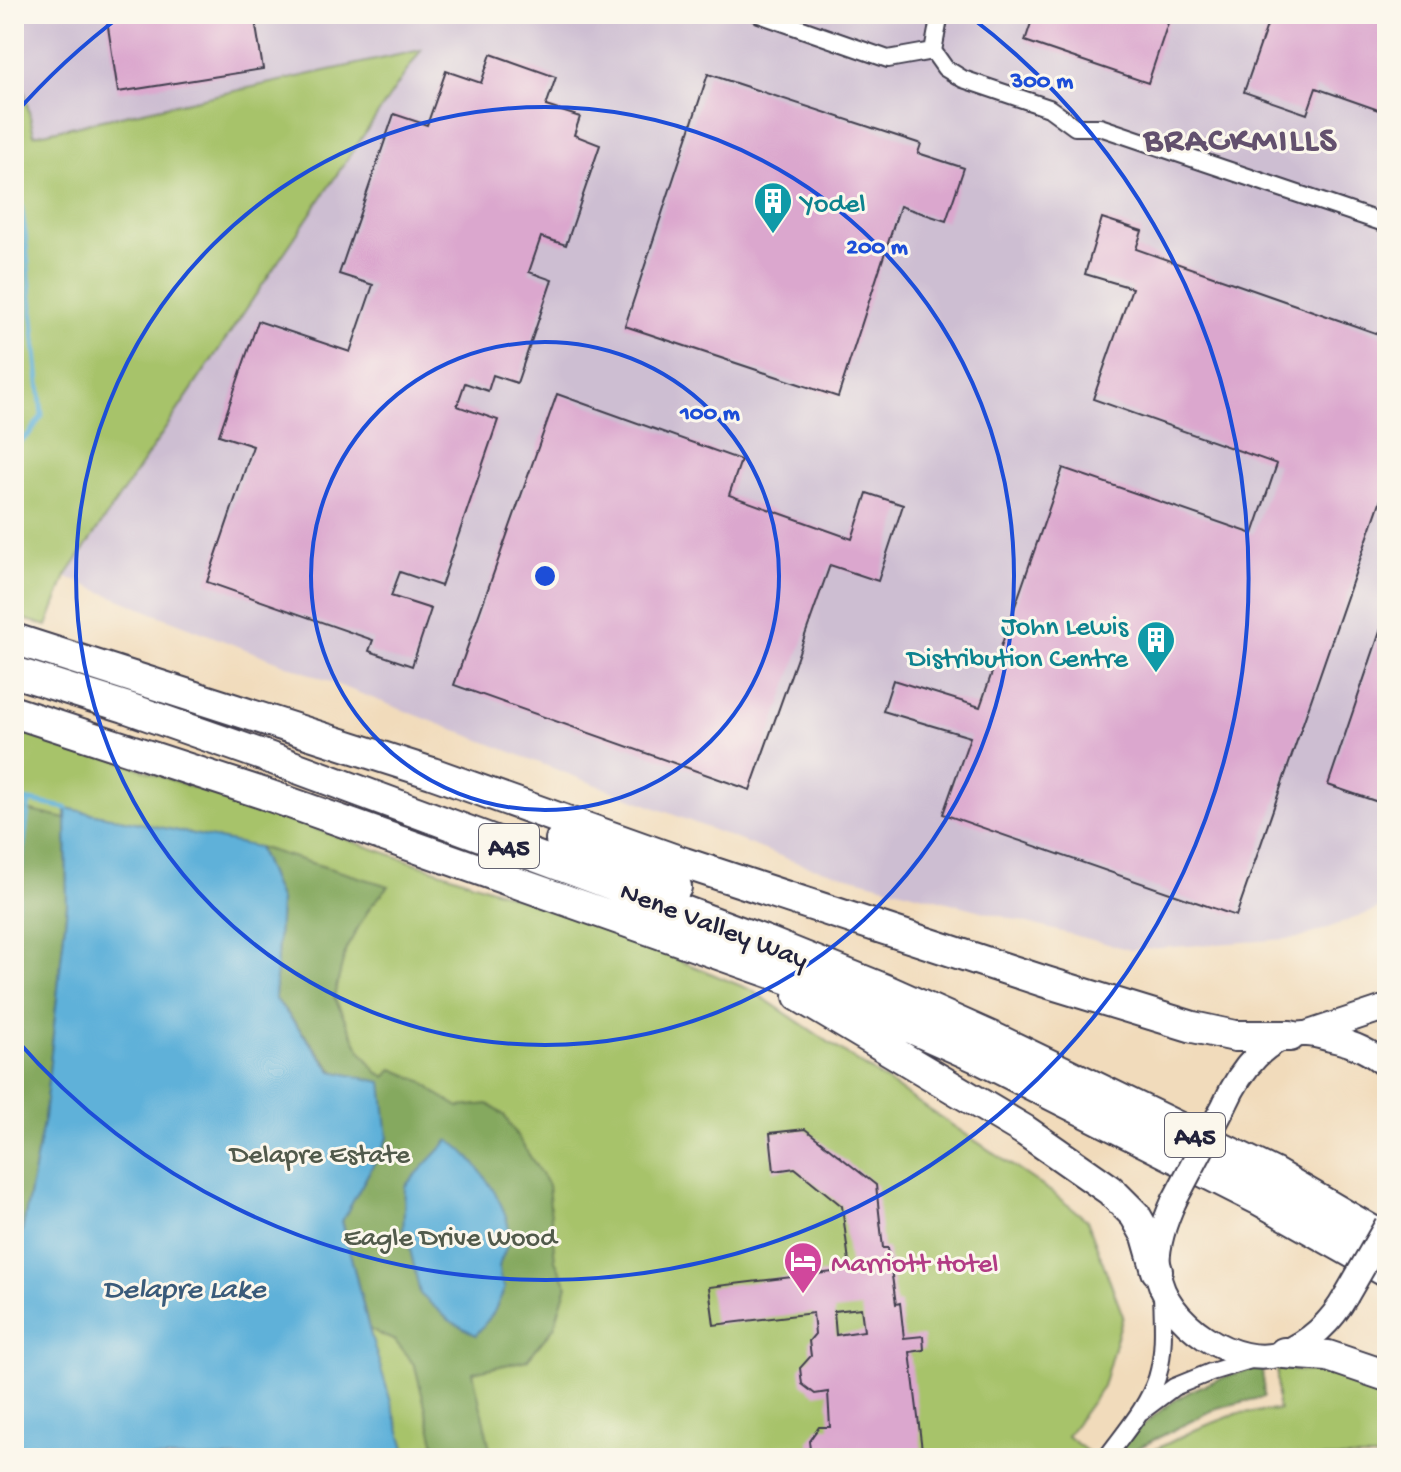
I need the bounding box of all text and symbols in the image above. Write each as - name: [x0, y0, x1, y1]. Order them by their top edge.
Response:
- text: 300 m: [1010, 68, 1073, 97]
- district label: BRACKMILLS: [1143, 121, 1338, 164]
- building icon: Yodel: [752, 180, 794, 235]
- place label: Yodel: [798, 189, 866, 222]
- text: 200 m: [846, 234, 908, 263]
- text: 100 m: [679, 400, 740, 429]
- centre of rings: [531, 562, 559, 590]
- place label: John Lewis Distribution Centre: [905, 612, 1129, 677]
- building icon: John Lewis Distribution Centre: [1135, 619, 1177, 674]
- road number: A45: [479, 824, 539, 868]
- street label: Nene Valley Way: [615, 876, 812, 978]
- road number: A45: [1165, 1113, 1225, 1157]
- park label: Delapre Estate: [228, 1140, 410, 1173]
- park label: Eagle Drive Wood: [343, 1223, 559, 1256]
- hotel icon: Marriott Hotel: [782, 1240, 824, 1295]
- place label: Marriott Hotel: [831, 1249, 998, 1282]
- water label: Delapre Lake: [103, 1274, 267, 1309]

